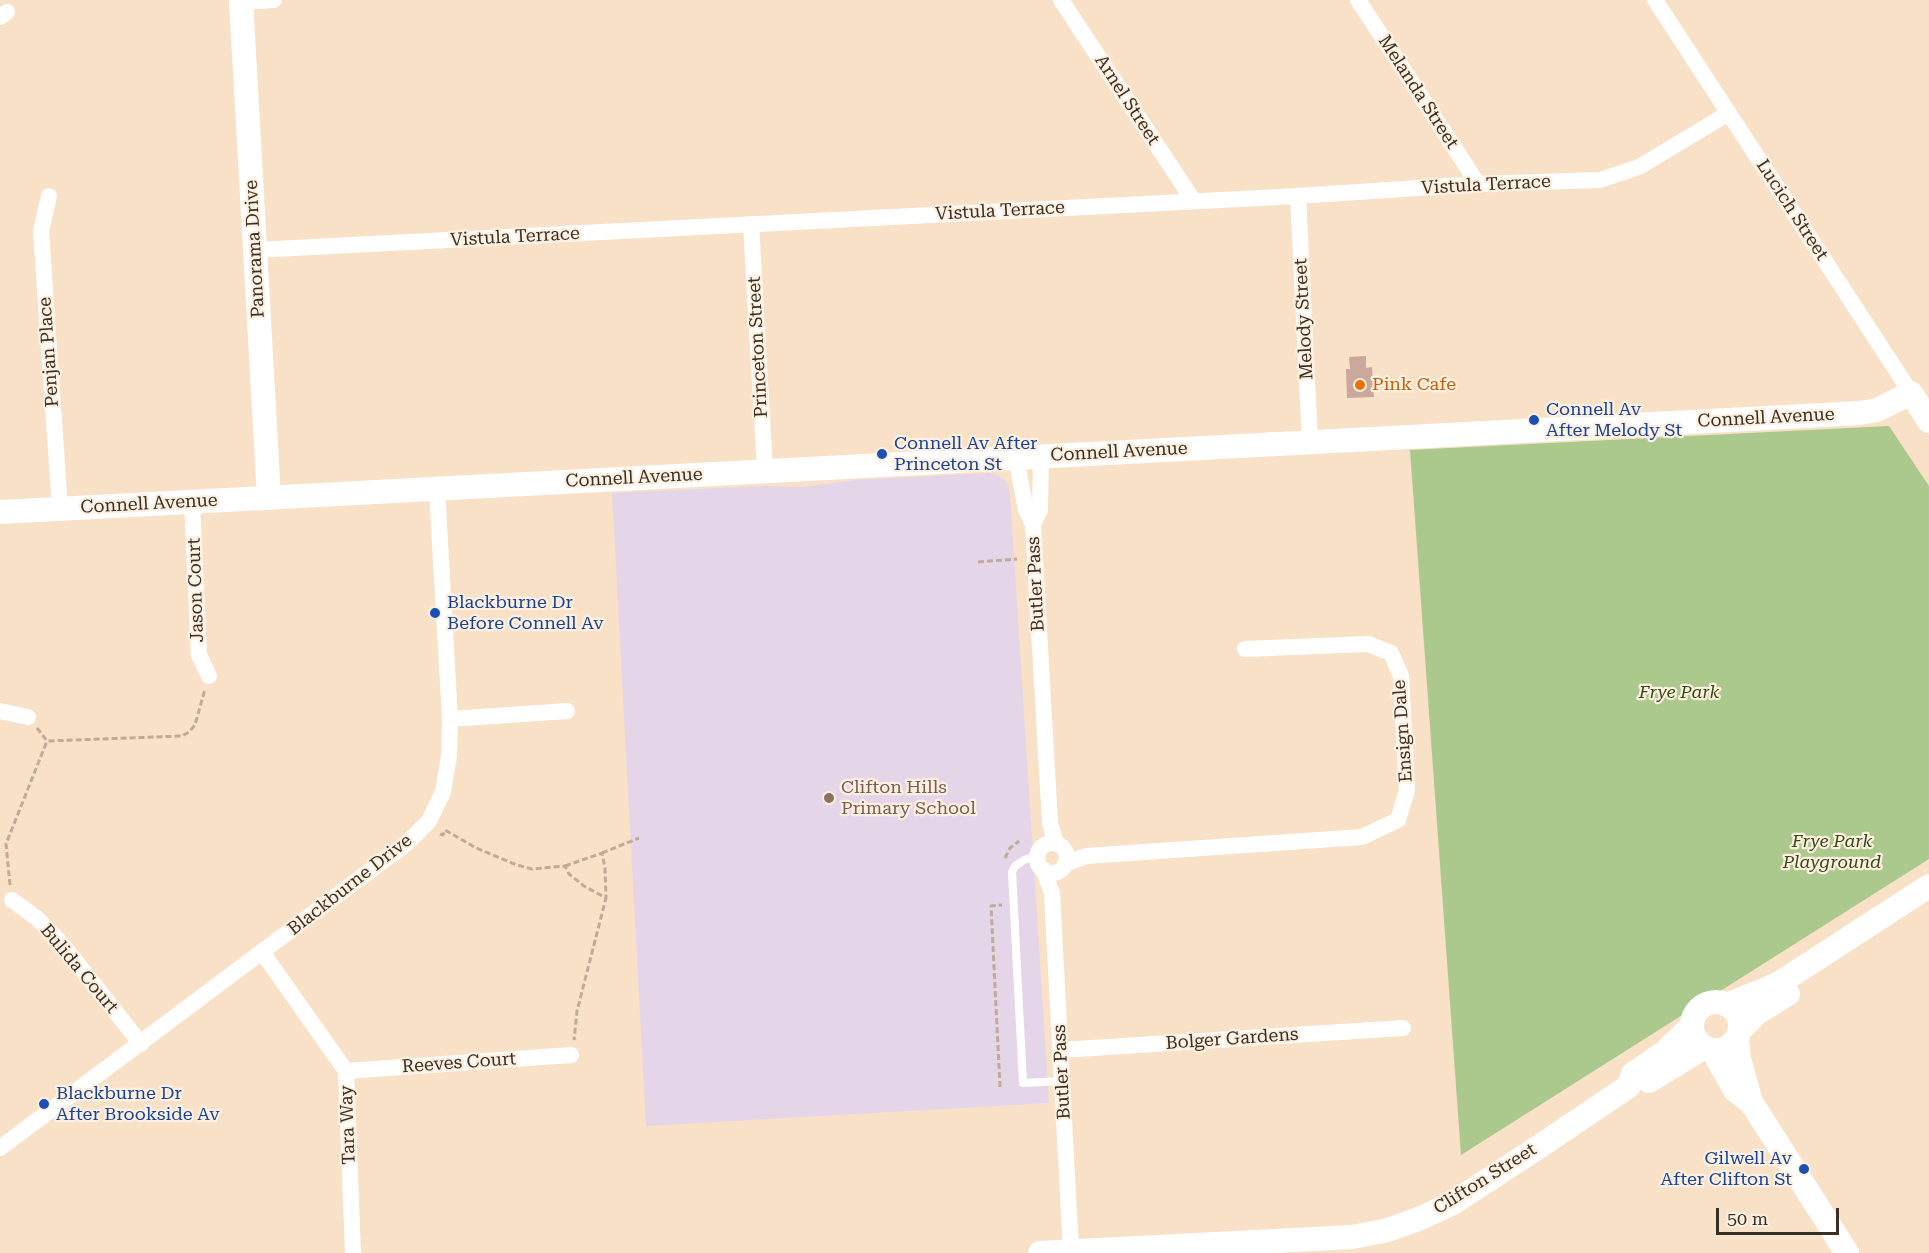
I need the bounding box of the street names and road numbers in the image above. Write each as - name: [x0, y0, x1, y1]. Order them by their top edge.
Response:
- street label: Melanda Street: [1373, 31, 1463, 153]
- street label: Arnel Street: [1090, 51, 1164, 149]
- street label: Lucich Street: [1751, 155, 1833, 265]
- street label: Vistula Terrace: [1421, 171, 1551, 199]
- street label: Panorama Drive: [241, 179, 269, 319]
- street label: Vistula Terrace: [935, 197, 1065, 225]
- street label: Vistula Terrace: [450, 223, 580, 251]
- street label: Melody Street: [1290, 258, 1318, 380]
- street label: Princeton Street: [744, 276, 772, 418]
- street label: Penjan Place: [34, 296, 64, 408]
- street label: Connell Avenue: [1697, 404, 1835, 432]
- street label: Connell Avenue: [1050, 438, 1188, 466]
- street label: Connell Avenue: [565, 464, 703, 492]
- street label: Connell Avenue: [80, 490, 218, 518]
- street label: Butler Pass: [1023, 536, 1049, 632]
- street label: Jason Court: [183, 537, 209, 643]
- street label: Ensign Dale: [1389, 679, 1417, 783]
- street label: Blackburne Drive: [284, 830, 416, 940]
- street label: Bulida Court: [35, 920, 123, 1018]
- street label: Butler Pass: [1049, 1024, 1075, 1120]
- street label: Bolger Gardens: [1165, 1024, 1299, 1054]
- street label: Reeves Court: [401, 1048, 517, 1078]
- street label: Tara Way: [336, 1085, 360, 1165]
- street label: Clifton Street: [1430, 1139, 1540, 1219]

